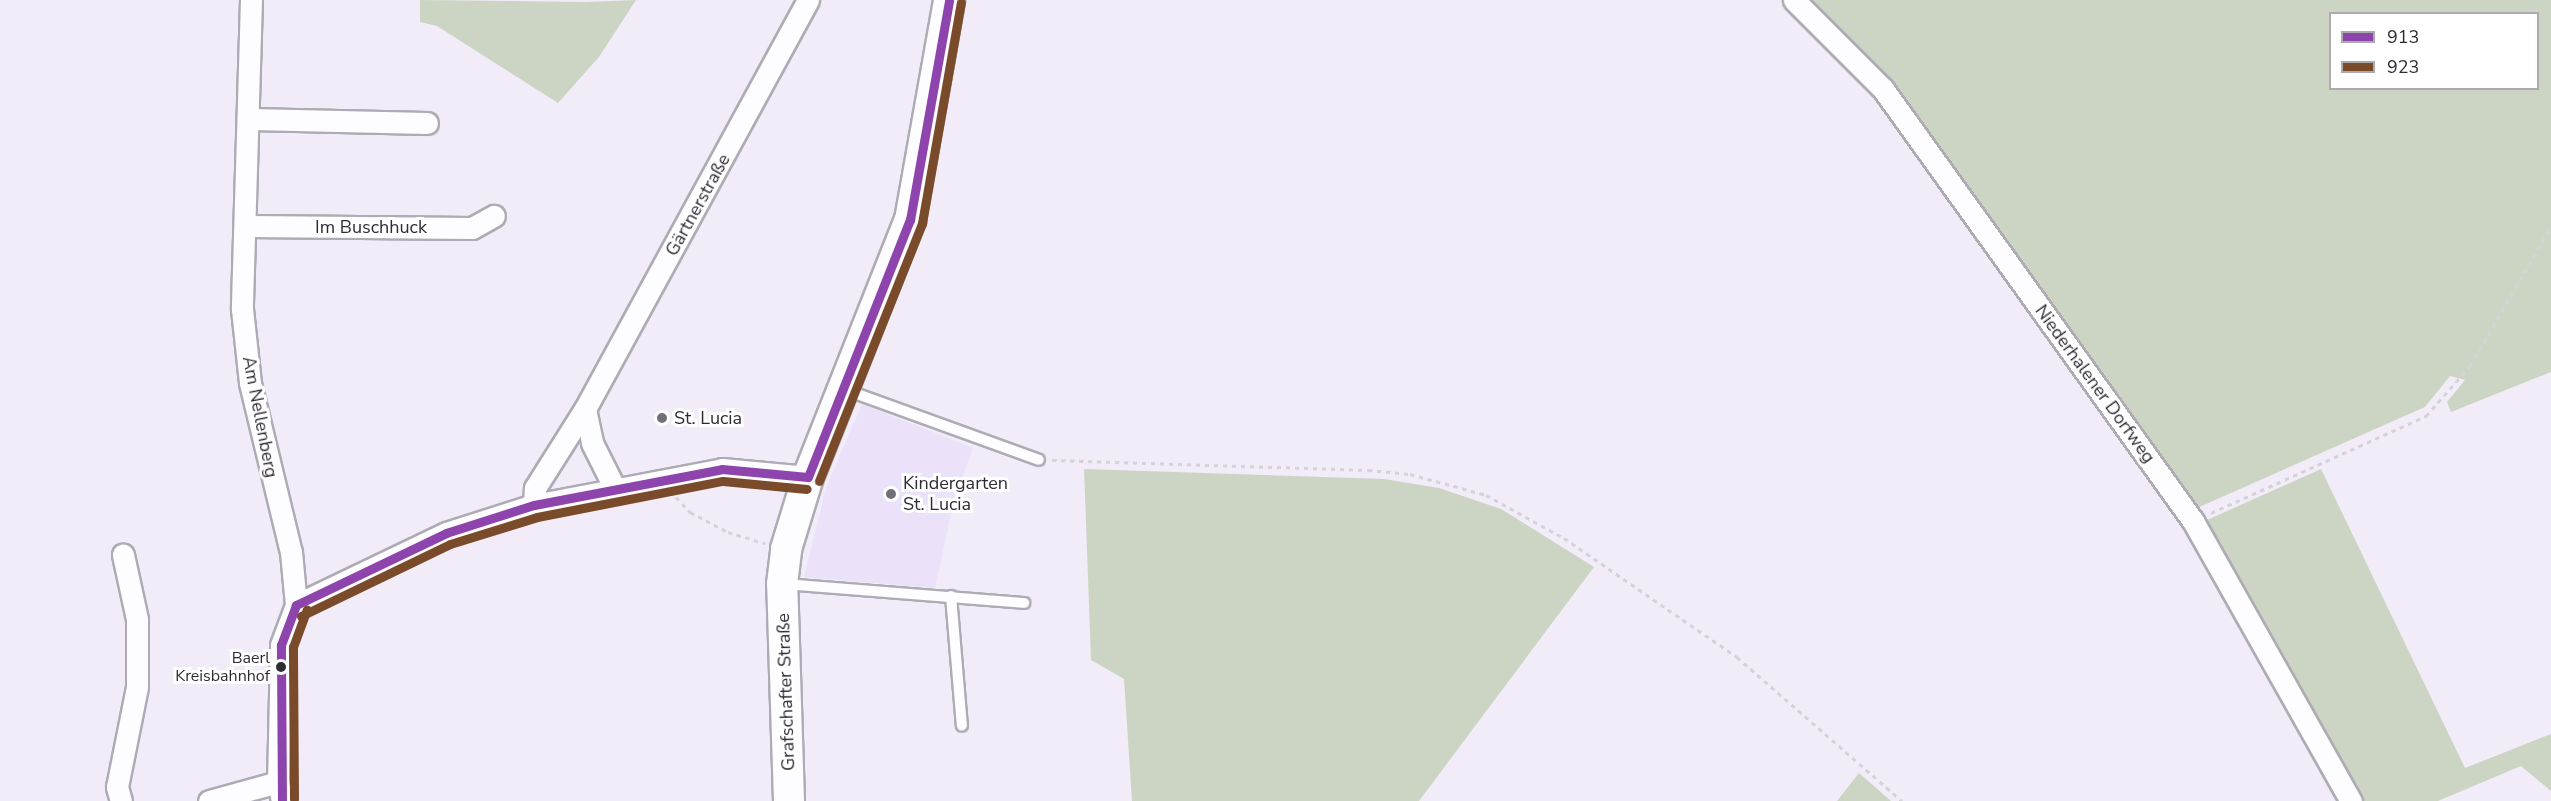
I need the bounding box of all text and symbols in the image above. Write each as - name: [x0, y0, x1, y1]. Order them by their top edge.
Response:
- legend: [2329, 12, 2539, 90]
- text: 913: [2387, 25, 2419, 49]
- text: 923: [2387, 55, 2419, 79]
- street label: Gärtnerstraße: [661, 150, 735, 260]
- street label: Im Buschhuck: [315, 216, 427, 238]
- street label: Niederhalener Dorfweg: [2030, 301, 2160, 467]
- street label: Am Nellenberg: [238, 354, 282, 480]
- place label: St. Lucia: [674, 407, 742, 429]
- marker: St. Lucia: [655, 411, 669, 425]
- place label: Kindergarten St. Lucia: [903, 473, 1008, 516]
- marker: Kindergarten St. Lucia: [884, 487, 898, 501]
- street label: Grafschafter Straße: [772, 613, 800, 771]
- place label: Baerl Kreisbahnhof: [175, 648, 270, 686]
- marker: Baerl Kreisbahnhof: [275, 661, 287, 673]

